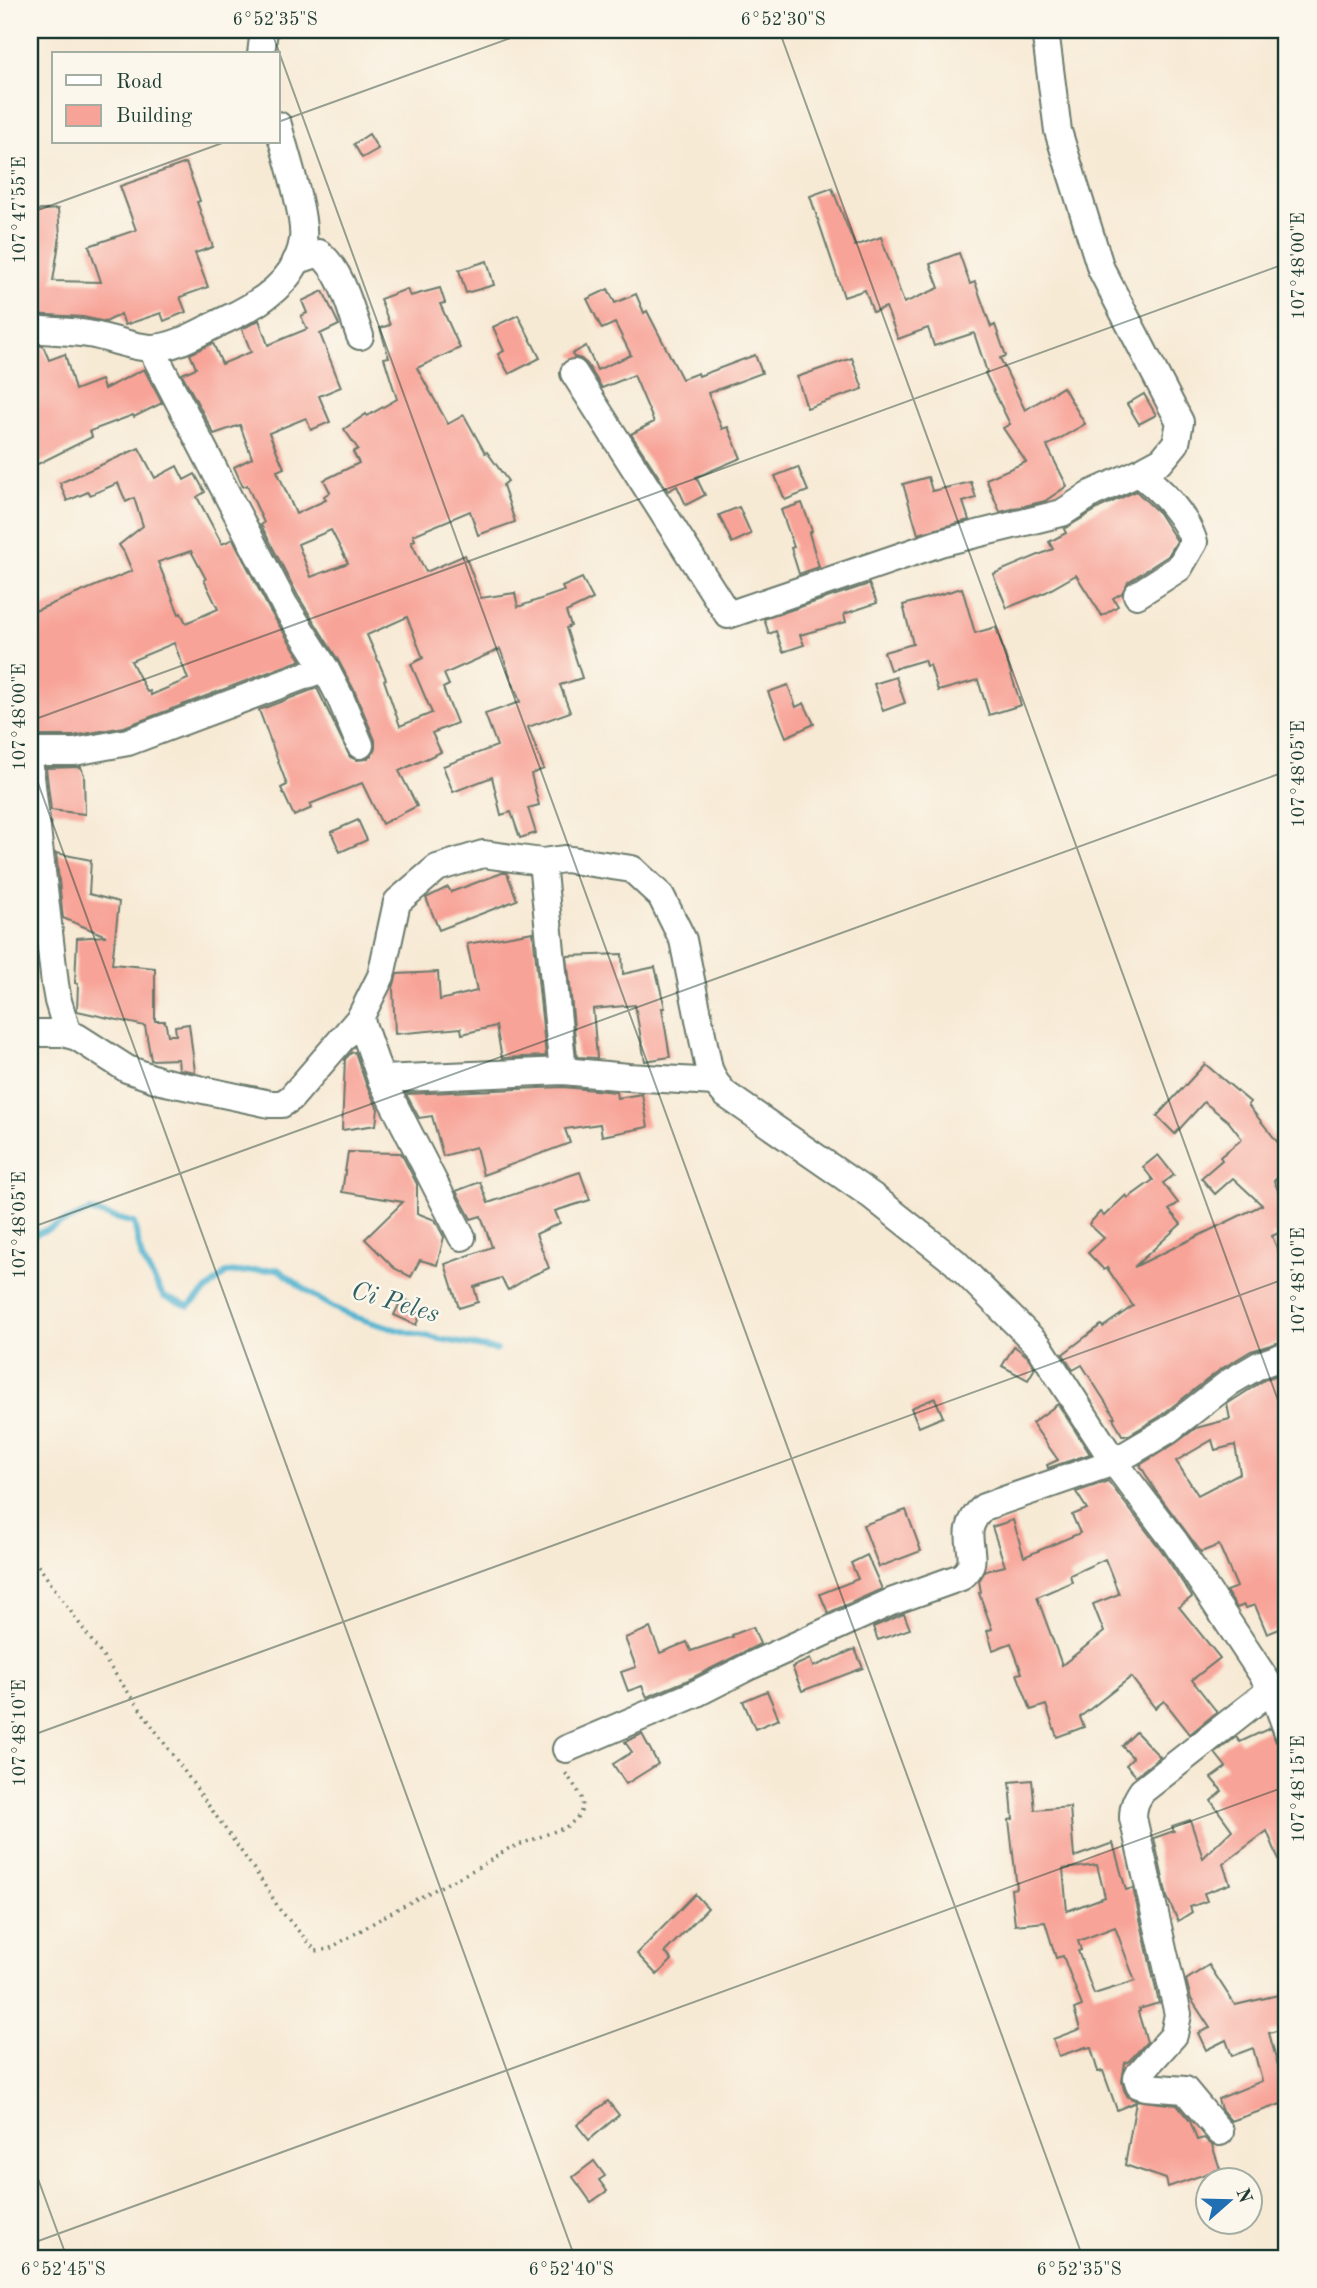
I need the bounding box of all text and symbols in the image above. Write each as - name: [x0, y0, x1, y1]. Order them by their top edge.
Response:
- text: 6°52'35"S: [232, 11, 318, 29]
- text: 6°52'30"S: [740, 11, 826, 29]
- legend: [52, 52, 280, 144]
- text: Road: [116, 72, 163, 93]
- text: Building: [116, 106, 193, 127]
- text: 107°47'55"E: [11, 156, 29, 264]
- text: 107°48'00"E: [1290, 212, 1308, 320]
- text: 107°48'00"E: [11, 663, 29, 771]
- text: 107°48'05"E: [1290, 720, 1308, 828]
- text: 107°48'05"E: [11, 1171, 29, 1279]
- text: 107°48'10"E: [1290, 1227, 1308, 1335]
- water label: Ci Peles: [348, 1278, 442, 1328]
- text: 107°48'10"E: [11, 1679, 29, 1787]
- text: 107°48'15"E: [1290, 1735, 1308, 1843]
- north arrow: [1194, 2166, 1264, 2236]
- text: N: [1231, 2186, 1254, 2207]
- text: 6°52'45"S: [20, 2261, 106, 2279]
- text: 6°52'40"S: [528, 2261, 614, 2279]
- text: 6°52'35"S: [1036, 2261, 1122, 2279]

